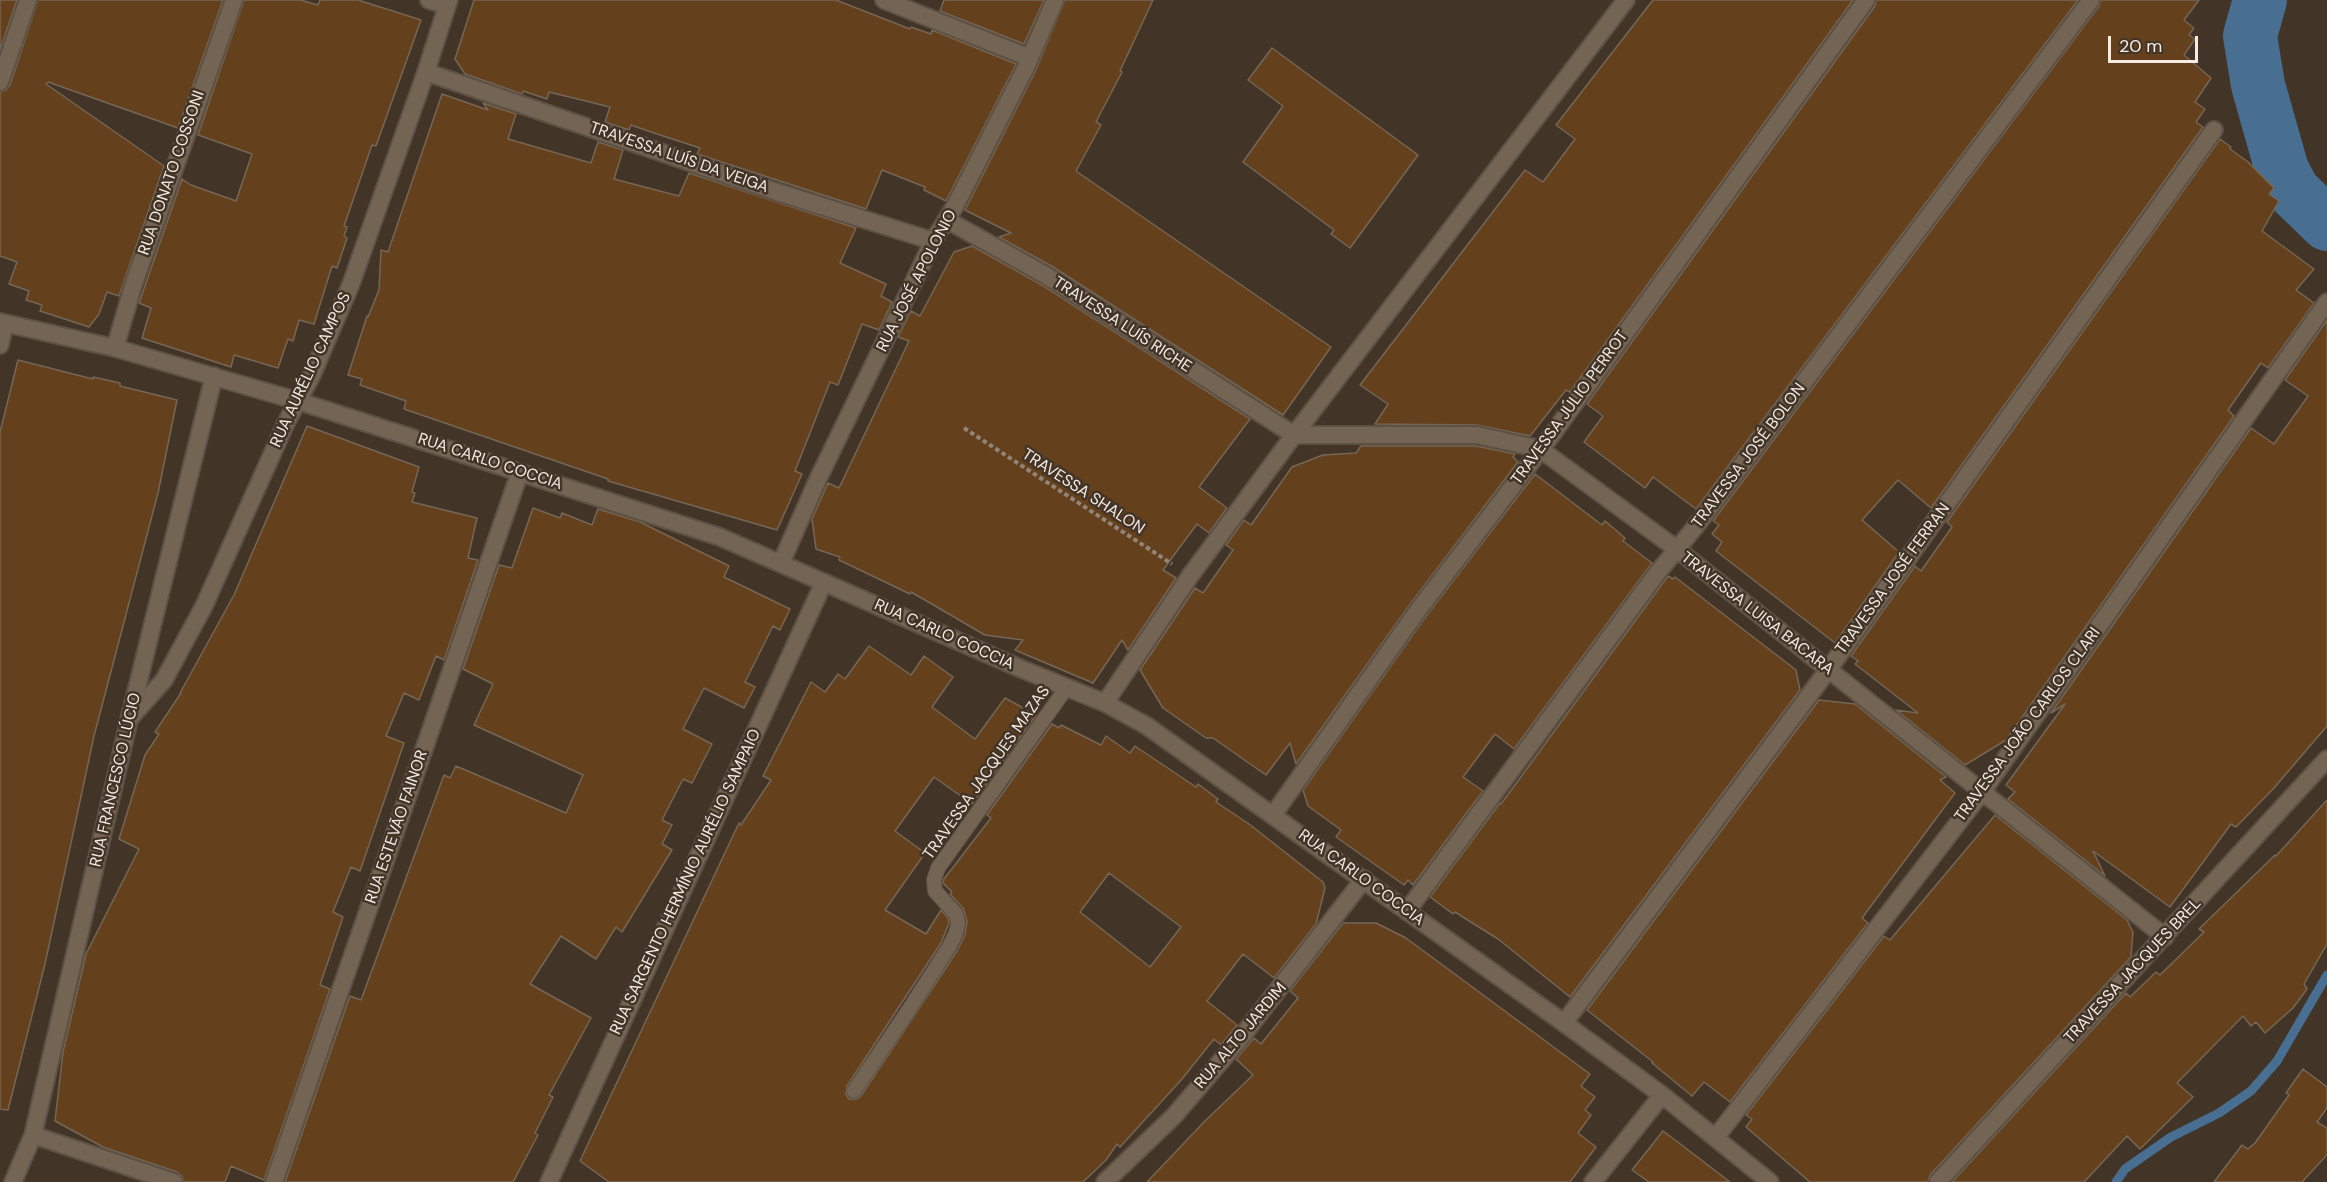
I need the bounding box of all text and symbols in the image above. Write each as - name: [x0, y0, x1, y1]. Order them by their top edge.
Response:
- scale bar: [2111, 24, 2201, 62]
- text: 20 m: [2119, 34, 2162, 58]
- street label: RUA DONATO COSSONI: [135, 88, 209, 258]
- street label: TRAVESSA LUÍS DA VEIGA: [587, 118, 771, 198]
- street label: RUA JOSÉ APOLONIO: [873, 207, 961, 355]
- street label: TRAVESSA LUÍS RICHE: [1049, 273, 1195, 377]
- street label: RUA AURÉLIO CAMPOS: [267, 290, 355, 450]
- street label: TRAVESSA JÚLIO PERROT: [1508, 327, 1632, 489]
- street label: TRAVESSA JOSÉ BOLON: [1688, 380, 1810, 532]
- street label: RUA CARLO COCCIA: [415, 430, 565, 494]
- street label: TRAVESSA SHALON: [1018, 445, 1148, 539]
- street label: TRAVESSA JOSÉ FERRAN: [1832, 500, 1954, 658]
- street label: TRAVESSA LUISA BACARA: [1677, 548, 1837, 680]
- street label: RUA CARLO COCCIA: [871, 596, 1017, 674]
- street label: TRAVESSA JOÃO CARLOS CLARI: [1951, 624, 2105, 826]
- street label: TRAVESSA JACQUES MAZAS: [920, 682, 1054, 864]
- street label: RUA FRANCESCO LÚCIO: [87, 691, 145, 869]
- street label: RUA SARGENTO HERMÍNIO AURÉLIO SAMPAIO: [606, 726, 766, 1038]
- street label: RUA ESTEVÃO FAINOR: [362, 748, 432, 906]
- street label: RUA CARLO COCCIA: [1294, 826, 1428, 930]
- street label: TRAVESSA JACQUES BREL: [2061, 894, 2205, 1048]
- street label: RUA ALTO JARDIM: [1191, 979, 1291, 1093]

